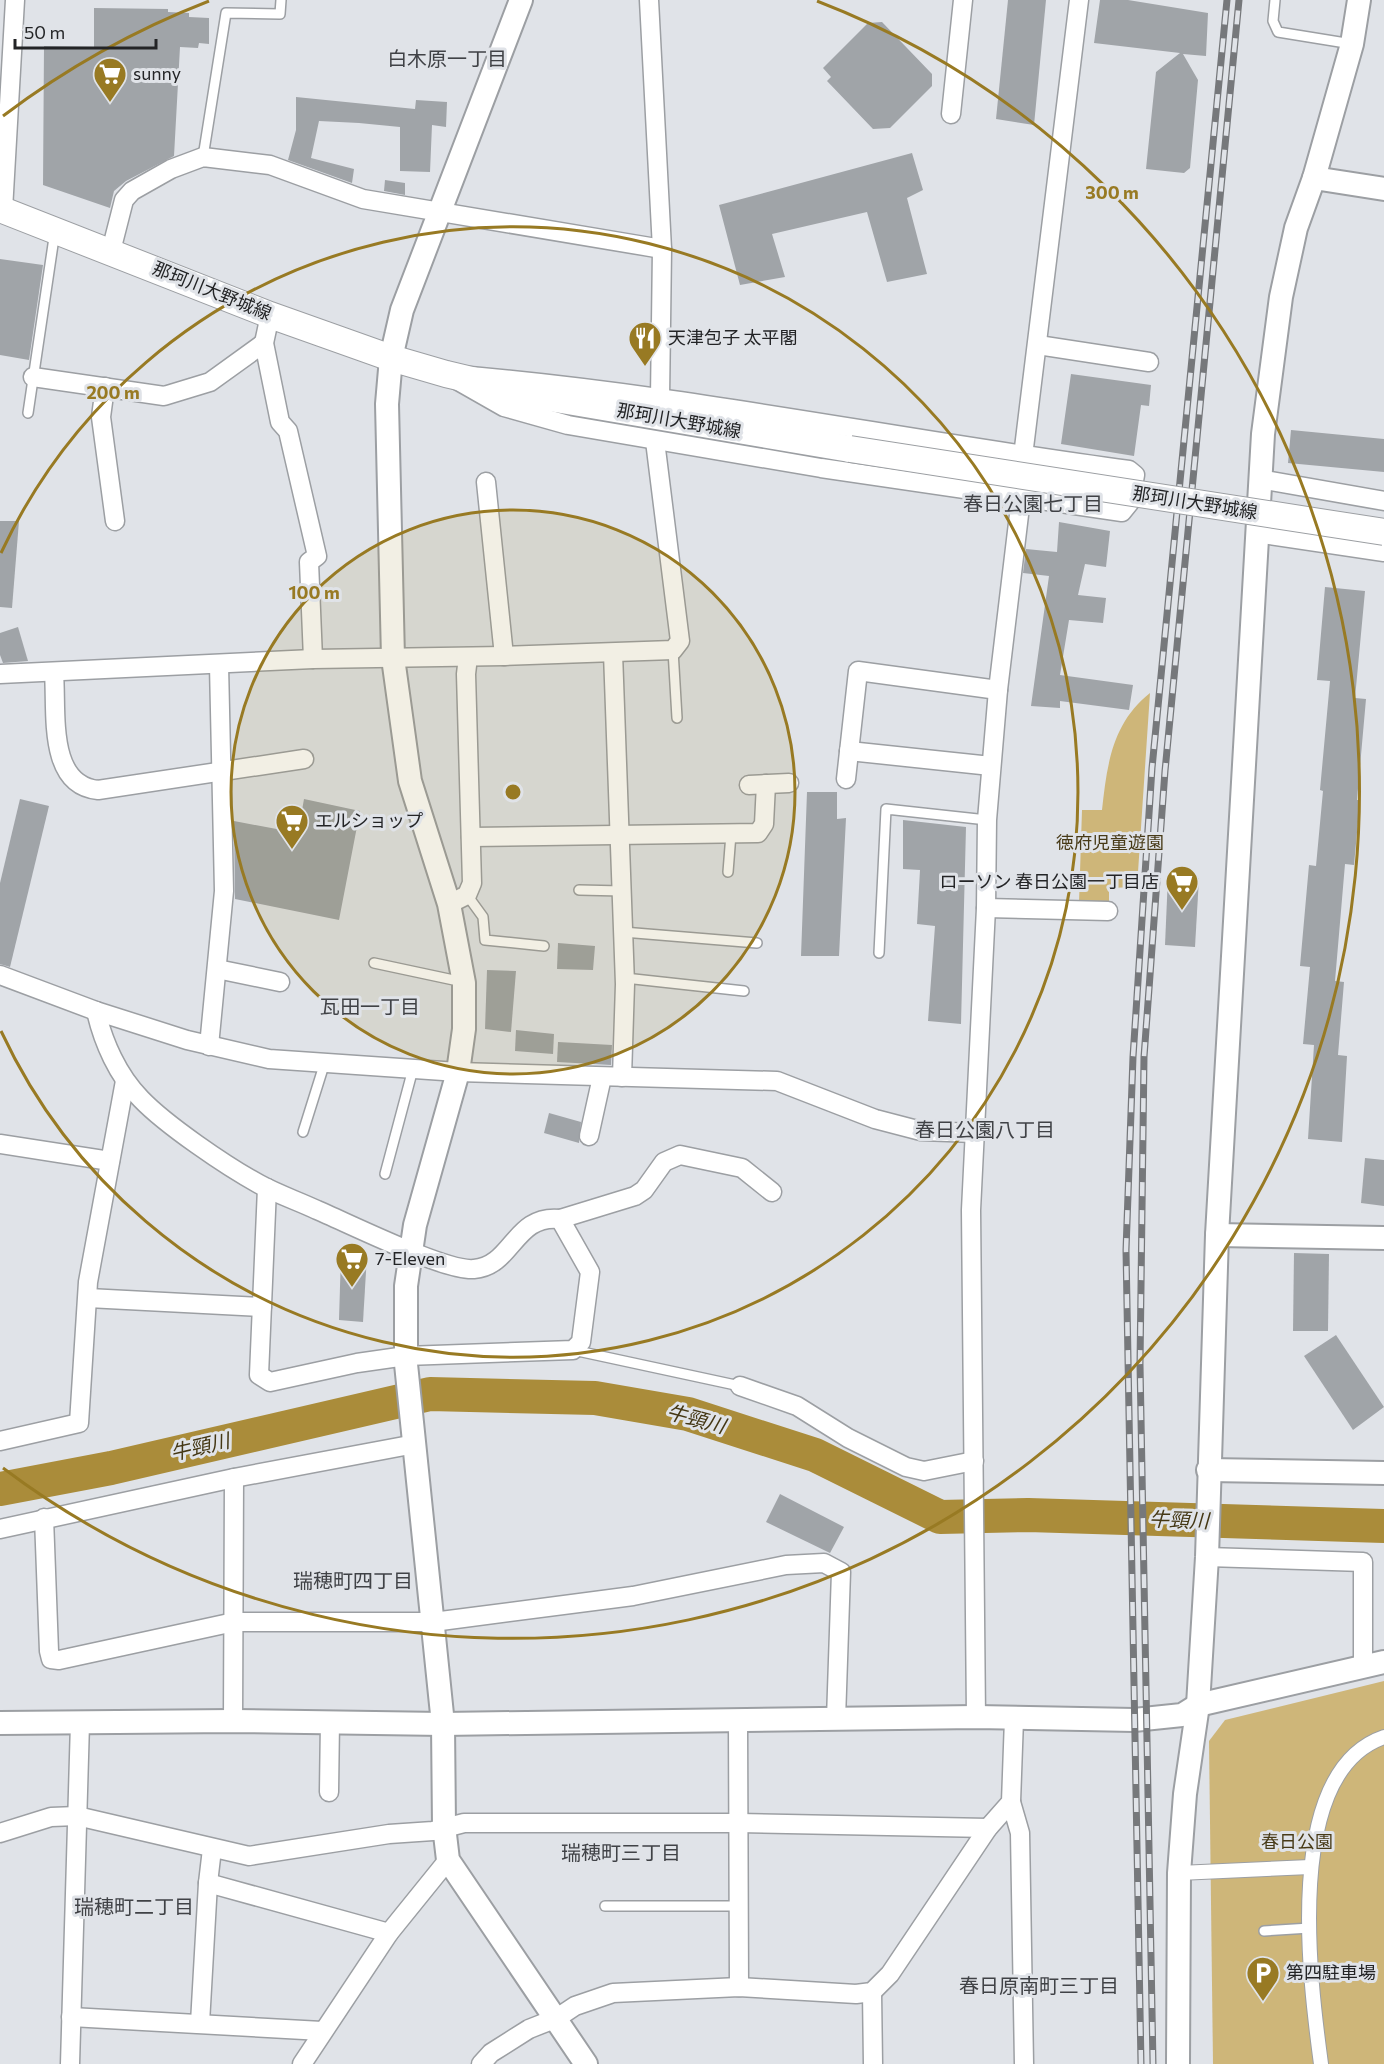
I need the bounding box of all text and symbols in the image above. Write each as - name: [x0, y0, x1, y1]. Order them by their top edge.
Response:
- scale bar: [15, 12, 156, 50]
- text: 50 m: [24, 21, 65, 43]
- district label: 白木原一丁目: [387, 46, 507, 70]
- supermarket icon: sunny: [92, 56, 128, 103]
- place label: sunny: [133, 62, 181, 84]
- text: 300 m: [1085, 181, 1139, 203]
- street label: 那珂川大野城線: [150, 256, 275, 324]
- restaurant icon: 天津包子 太平閣: [627, 320, 663, 367]
- place label: 天津包子 太平閣: [668, 326, 797, 348]
- text: 200 m: [86, 381, 140, 403]
- street label: 那珂川大野城線: [615, 398, 743, 442]
- street label: 那珂川大野城線: [1131, 481, 1259, 523]
- district label: 春日公園七丁目: [963, 491, 1103, 515]
- text: 100 m: [288, 581, 340, 603]
- centre of rings: [503, 782, 523, 802]
- supermarket icon: エルショップ: [274, 803, 310, 850]
- place label: エルショップ: [315, 809, 423, 831]
- park label: 徳府児童遊園: [1056, 831, 1164, 853]
- supermarket icon: ローソン 春日公園一丁目店: [1164, 864, 1200, 911]
- place label: ローソン 春日公園一丁目店: [940, 870, 1159, 892]
- district label: 瓦田一丁目: [320, 994, 420, 1018]
- district label: 春日公園八丁目: [915, 1117, 1055, 1141]
- supermarket icon: 7-Eleven: [334, 1241, 370, 1288]
- place label: 7-Eleven: [375, 1247, 445, 1269]
- water label: 牛頸川: [664, 1399, 730, 1438]
- water label: 牛頸川: [168, 1427, 234, 1464]
- water label: 牛頸川: [1149, 1506, 1211, 1532]
- district label: 瑞穂町四丁目: [293, 1568, 413, 1592]
- park label: 春日公園: [1261, 1830, 1333, 1852]
- district label: 瑞穂町三丁目: [561, 1840, 681, 1864]
- district label: 瑞穂町二丁目: [74, 1894, 194, 1918]
- parking icon: 第四駐車場: [1245, 1955, 1281, 2002]
- place label: 第四駐車場: [1286, 1961, 1376, 1983]
- district label: 春日原南町三丁目: [959, 1973, 1119, 1997]

